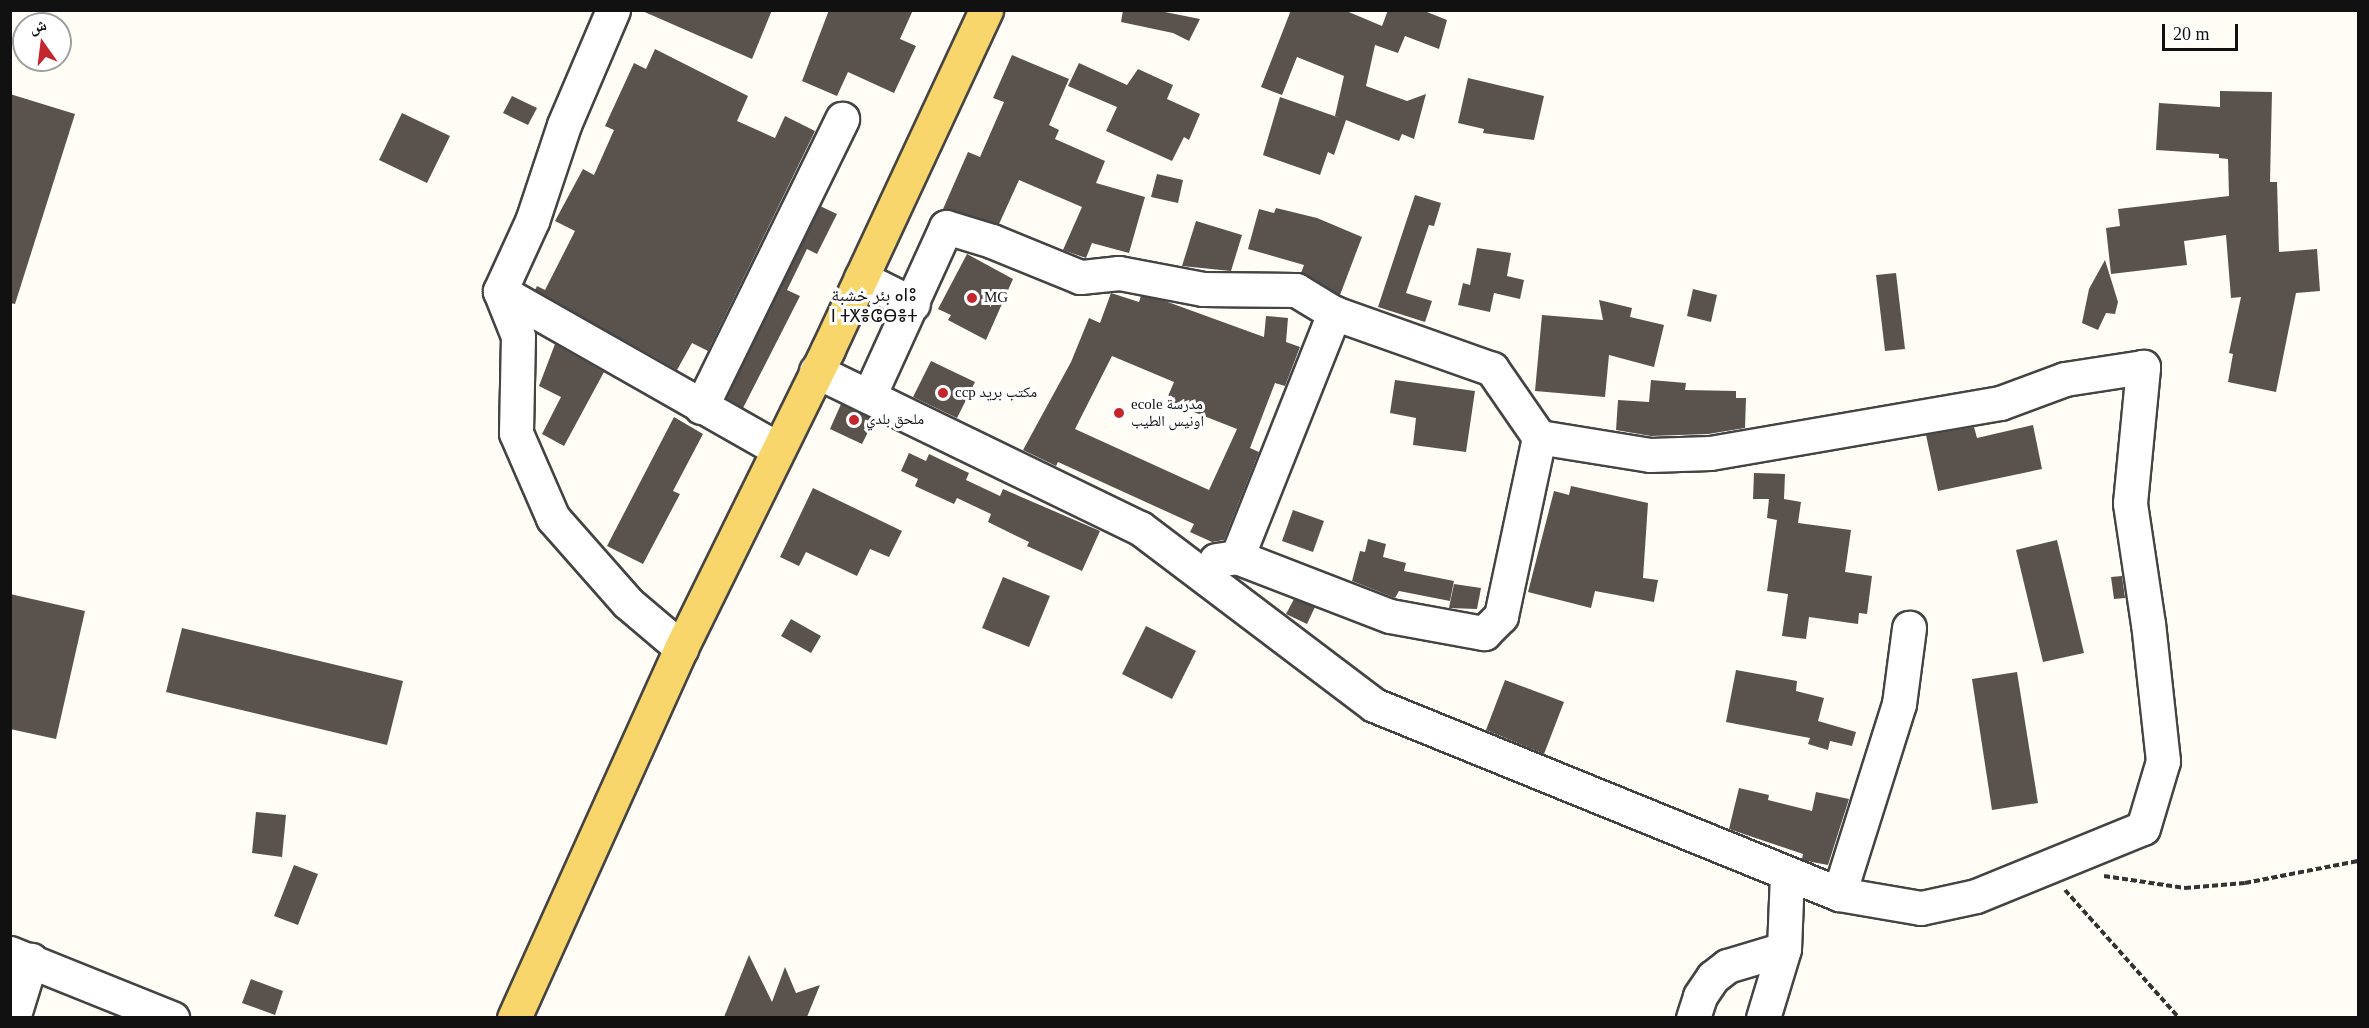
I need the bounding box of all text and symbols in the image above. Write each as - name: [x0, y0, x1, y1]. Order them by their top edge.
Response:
- north arrow: [12, 12, 72, 72]
- scale bar: [2165, 12, 2242, 50]
- text: ش: [28, 16, 48, 36]
- text: 20 m: [2173, 24, 2210, 44]
- district label: بئر خشبة ⴰⵏⵓ ⵏ ⵜⵅⴻⵛⴱⴻⵜ: [831, 285, 917, 328]
- place label: MG: [984, 289, 1008, 307]
- marker: MG: [965, 291, 979, 305]
- place label: ccp مكتب بريد: [955, 384, 1037, 402]
- marker: ccp مكتب بريد: [936, 386, 950, 400]
- place label: ecole مدرسة اونيس الطيب: [1131, 395, 1204, 430]
- marker: ecole مدرسة اونيس الطيب: [1112, 406, 1126, 420]
- place label: ملحق بلدي: [866, 411, 924, 429]
- marker: ملحق بلدي: [847, 413, 861, 427]

